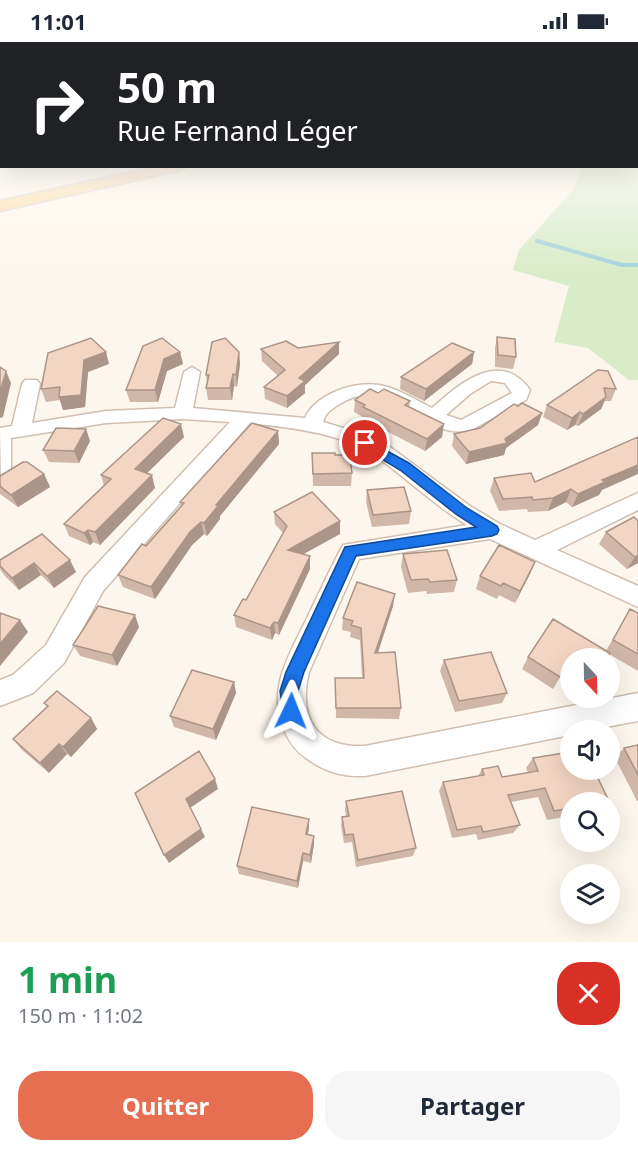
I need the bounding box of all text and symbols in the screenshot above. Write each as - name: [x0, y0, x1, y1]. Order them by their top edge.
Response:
- text: 11:01: [30, 6, 87, 36]
- text: 50 m: [117, 58, 217, 115]
- icon: right: [18, 66, 96, 144]
- text: Rue Fernand Léger: [117, 112, 358, 149]
- pin: [339, 417, 390, 468]
- icon: arrive: [348, 426, 381, 459]
- north arrow: [560, 648, 620, 708]
- map controls: [560, 648, 620, 924]
- position arrow: [259, 679, 323, 743]
- button: sound: [560, 720, 620, 780]
- button: search: [560, 792, 620, 852]
- button: layers: [560, 864, 620, 924]
- text: 1 min: [18, 955, 117, 1004]
- button: close: [557, 962, 620, 1025]
- text: 150 m · 11:02: [18, 1002, 143, 1029]
- button: Quitter: [18, 1071, 313, 1140]
- button: Partager: [325, 1071, 620, 1140]

